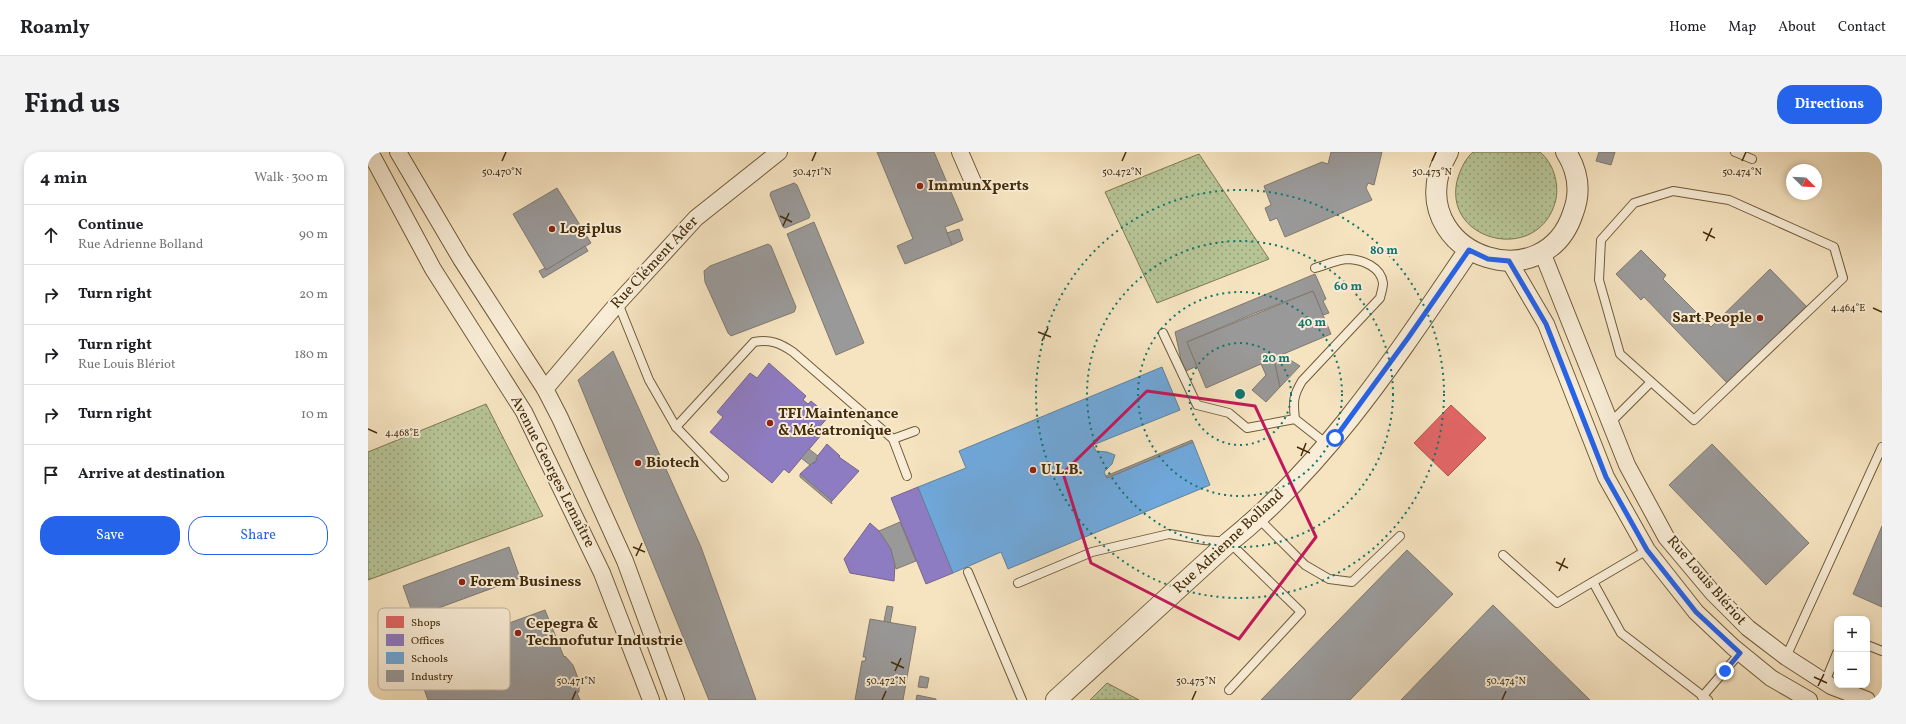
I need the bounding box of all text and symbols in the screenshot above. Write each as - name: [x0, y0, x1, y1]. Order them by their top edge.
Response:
- text: Roamly: [20, 15, 90, 41]
- text: Home: [1669, 18, 1706, 37]
- text: Map: [1728, 18, 1756, 37]
- text: About: [1778, 18, 1816, 37]
- text: Contact: [1838, 18, 1886, 37]
- text: Find us: [24, 85, 120, 124]
- button: Directions: [1777, 85, 1882, 124]
- north arrow: [1786, 164, 1822, 200]
- text: 50.470°N: [482, 165, 523, 179]
- text: 50.471°N: [793, 165, 832, 179]
- text: 50.472°N: [1102, 165, 1143, 179]
- text: 50.473°N: [1412, 165, 1452, 179]
- text: 50.474°N: [1722, 165, 1762, 179]
- text: 4 min: [40, 167, 87, 190]
- text: Walk · 300 m: [254, 169, 328, 187]
- place label: ImmunXperts: [928, 176, 1029, 197]
- marker: ImmunXperts: [915, 181, 925, 191]
- street label: Rue Clément Ader: [606, 212, 704, 314]
- text: Continue: [78, 215, 143, 236]
- place label: Logiplus: [560, 219, 622, 240]
- icon: ahead: [40, 224, 62, 246]
- marker: Logiplus: [547, 224, 557, 234]
- text: 90 m: [299, 226, 328, 244]
- text: Rue Adrienne Bolland: [78, 236, 203, 254]
- text: 80 m: [1370, 243, 1398, 259]
- text: 60 m: [1334, 279, 1362, 295]
- icon: right: [40, 284, 62, 306]
- text: Turn right: [78, 284, 152, 305]
- text: 20 m: [299, 286, 328, 304]
- text: 4.464°E: [1831, 301, 1865, 315]
- place label: Sart People: [1672, 308, 1752, 329]
- marker: Sart People: [1755, 313, 1765, 323]
- text: 40 m: [1298, 315, 1327, 331]
- text: Turn right: [78, 335, 152, 356]
- icon: right: [40, 344, 62, 366]
- text: 180 m: [294, 346, 328, 364]
- text: 20 m: [1262, 351, 1290, 367]
- text: Rue Louis Blériot: [78, 356, 176, 374]
- centre of rings: [1233, 387, 1247, 401]
- street label: Avenue Georges Lemaître: [505, 392, 599, 552]
- icon: right: [40, 404, 62, 426]
- text: Turn right: [78, 404, 152, 425]
- place label: TFI Maintenance & Mécatronique: [778, 404, 899, 442]
- text: 10 m: [301, 406, 328, 424]
- marker: TFI Maintenance & Mécatronique: [765, 418, 775, 428]
- text: 4.468°E: [385, 426, 419, 440]
- route start: [1326, 429, 1344, 447]
- place label: Biotech: [646, 453, 700, 474]
- marker: Biotech: [633, 458, 643, 468]
- place label: U.L.B.: [1041, 460, 1083, 481]
- icon: arrive: [40, 464, 62, 486]
- text: Arrive at destination: [78, 464, 225, 485]
- marker: U.L.B.: [1028, 465, 1038, 475]
- street label: Rue Adrienne Bolland: [1169, 485, 1289, 599]
- button: Save: [40, 516, 180, 555]
- button: Share: [188, 516, 328, 555]
- street label: Rue Louis Blériot: [1661, 532, 1751, 630]
- place label: Forem Business: [470, 572, 581, 593]
- marker: Forem Business: [457, 577, 467, 587]
- legend: [378, 608, 510, 690]
- place label: Cepegra & Technofutur Industrie: [526, 614, 683, 652]
- text: Shops: [411, 616, 441, 631]
- map controls: [1834, 616, 1870, 688]
- button: +: [1834, 616, 1870, 652]
- marker: Cepegra & Technofutur Industrie: [513, 628, 523, 638]
- text: Offices: [411, 634, 445, 649]
- text: Schools: [411, 652, 448, 667]
- button: −: [1834, 652, 1870, 688]
- route end: [1716, 662, 1734, 680]
- text: Industry: [411, 670, 453, 685]
- text: 50.471°N: [557, 674, 596, 688]
- text: 50.472°N: [866, 674, 907, 688]
- text: 50.473°N: [1176, 674, 1216, 688]
- text: 50.474°N: [1486, 674, 1526, 688]

